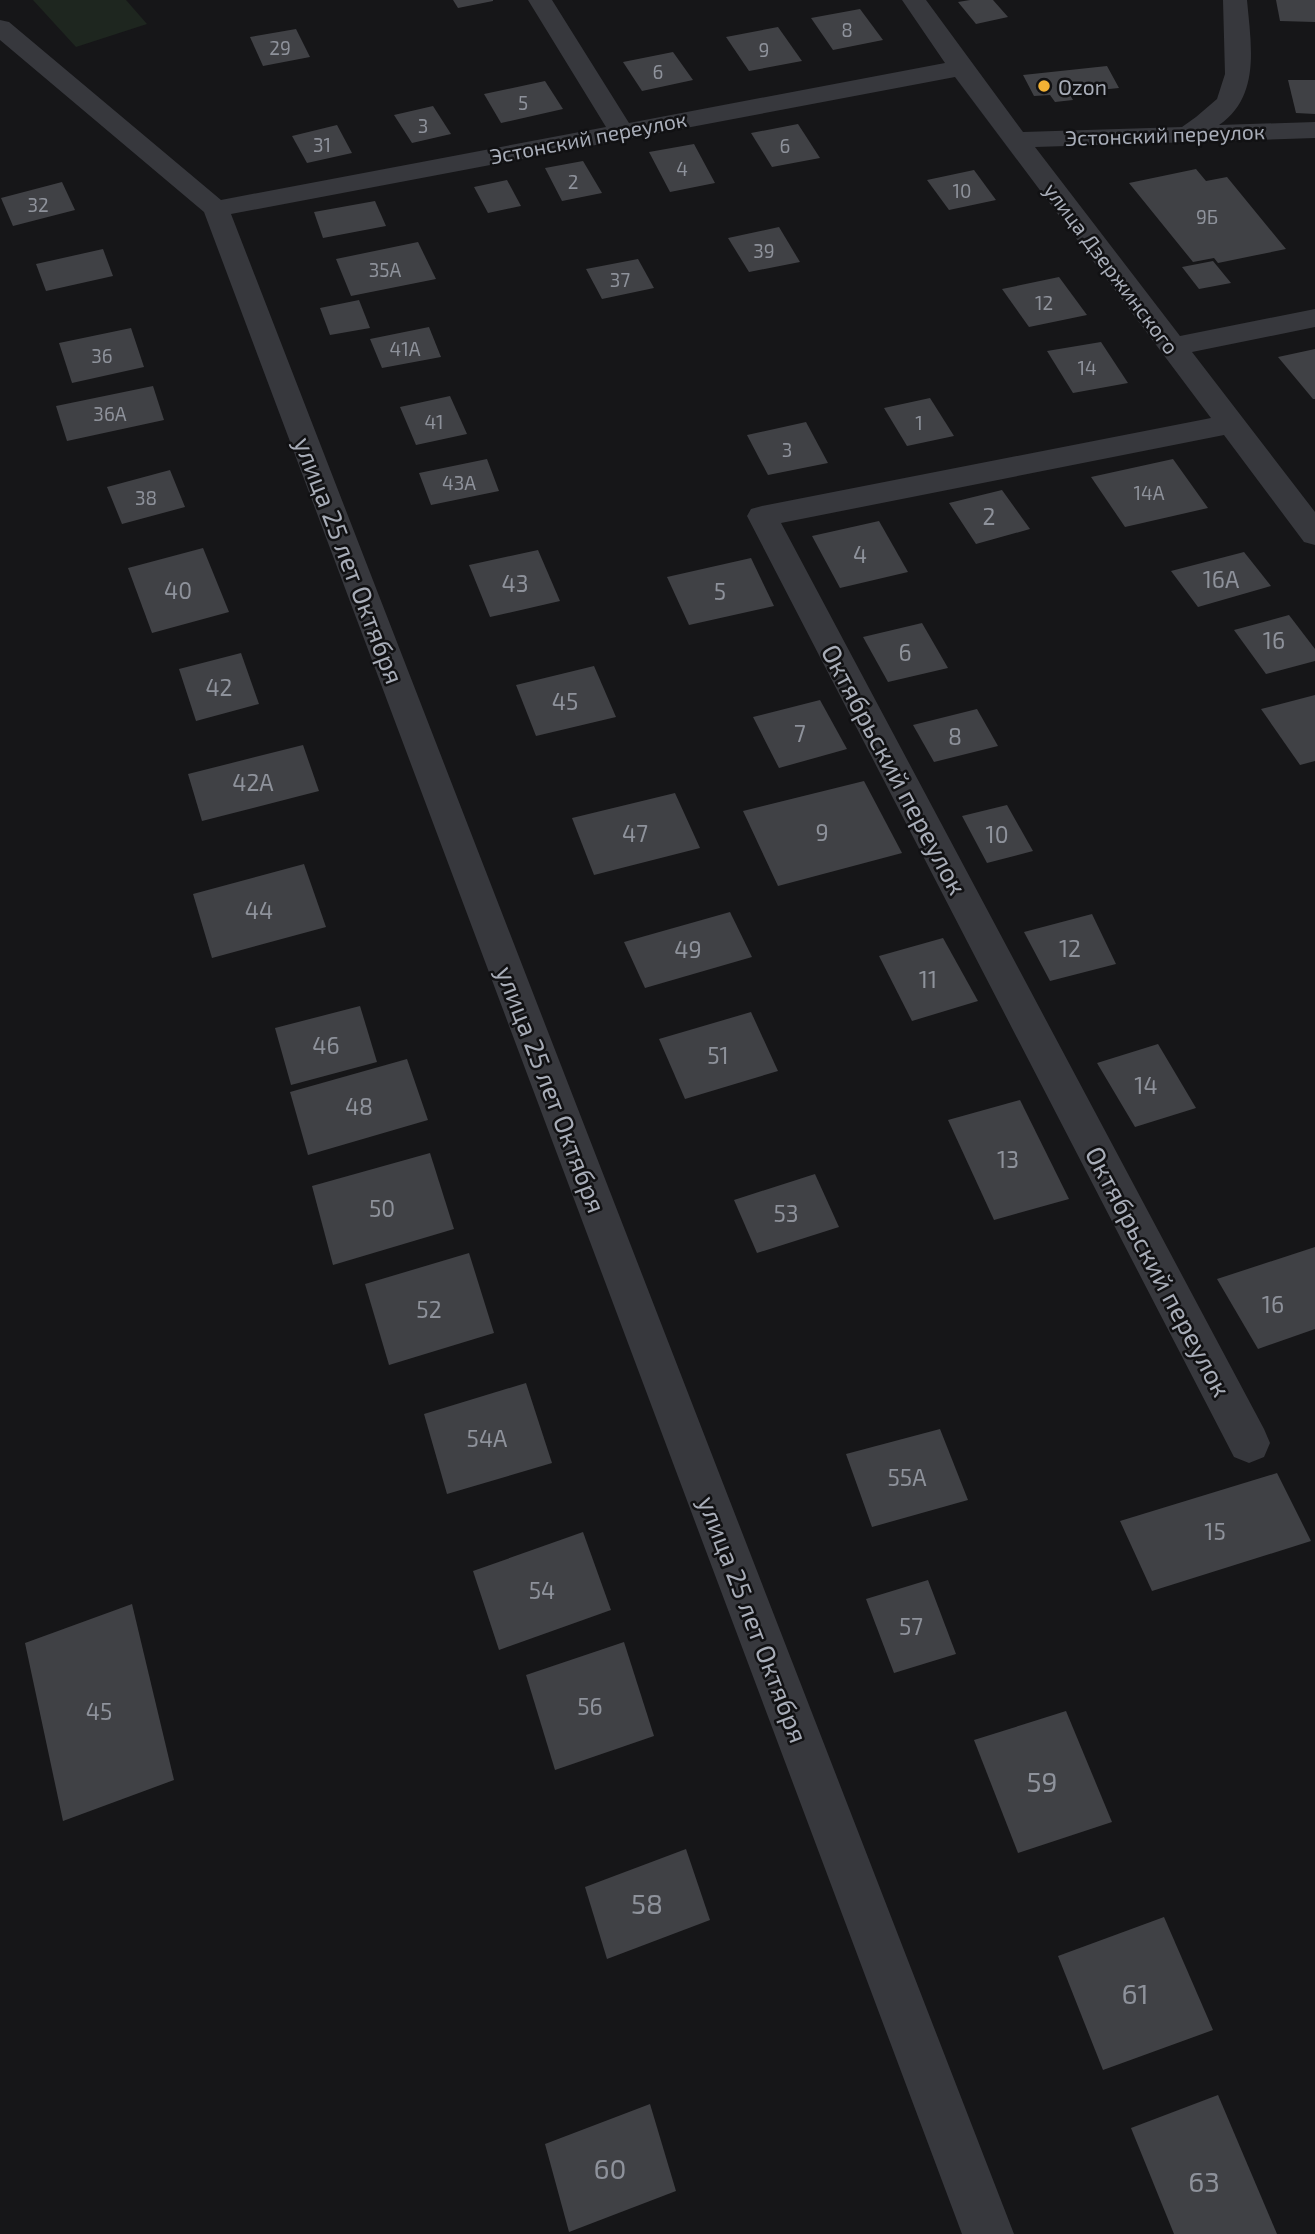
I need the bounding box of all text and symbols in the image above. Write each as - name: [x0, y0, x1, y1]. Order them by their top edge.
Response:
- house number: 8: [841, 18, 853, 41]
- house number: 29: [269, 36, 291, 59]
- house number: 9: [759, 38, 769, 61]
- house number: 6: [653, 60, 663, 83]
- place label: Ozon: [1058, 74, 1107, 99]
- marker: Ozon: [1036, 78, 1052, 94]
- house number: 5: [518, 91, 528, 114]
- street label: Эстонский переулок: [487, 106, 689, 169]
- house number: 3: [418, 114, 428, 137]
- street label: Эстонский переулок: [1065, 118, 1265, 151]
- house number: 31: [313, 133, 331, 156]
- house number: 6: [780, 134, 790, 157]
- house number: 4: [676, 157, 688, 180]
- house number: 2: [568, 170, 578, 193]
- street label: улица Дзержинского: [1039, 177, 1185, 359]
- house number: 10: [952, 179, 972, 202]
- house number: 32: [27, 193, 49, 216]
- house number: 9Б: [1196, 205, 1218, 228]
- house number: 39: [753, 239, 775, 262]
- house number: 35А: [369, 258, 401, 281]
- house number: 37: [610, 268, 630, 291]
- house number: 12: [1035, 291, 1053, 314]
- house number: 41А: [389, 337, 421, 360]
- house number: 36: [91, 344, 113, 367]
- house number: 14: [1077, 356, 1097, 379]
- house number: 36А: [93, 402, 127, 425]
- house number: 41: [424, 410, 444, 433]
- house number: 1: [915, 411, 923, 434]
- street label: улица 25 лет Октября: [288, 432, 411, 688]
- house number: 3: [782, 438, 792, 461]
- house number: 43А: [442, 471, 476, 494]
- house number: 14А: [1133, 481, 1165, 504]
- house number: 38: [135, 486, 157, 509]
- house number: 2: [983, 502, 995, 530]
- house number: 4: [853, 540, 867, 568]
- house number: 16А: [1203, 565, 1240, 593]
- house number: 43: [502, 569, 528, 597]
- house number: 40: [164, 576, 192, 604]
- house number: 5: [714, 577, 726, 605]
- house number: 16: [1263, 626, 1285, 654]
- street label: Октябрьский переулок: [815, 638, 974, 900]
- house number: 6: [898, 638, 912, 666]
- house number: 42: [205, 673, 233, 701]
- house number: 45: [552, 687, 578, 715]
- house number: 7: [794, 719, 806, 747]
- house number: 8: [948, 722, 962, 750]
- house number: 42А: [232, 768, 274, 796]
- house number: 9: [815, 818, 829, 846]
- house number: 47: [622, 819, 648, 847]
- house number: 10: [985, 820, 1009, 848]
- house number: 44: [245, 896, 273, 924]
- house number: 12: [1059, 934, 1081, 962]
- house number: 49: [674, 935, 702, 963]
- street label: улица 25 лет Октября: [490, 961, 613, 1217]
- house number: 11: [919, 965, 937, 993]
- house number: 46: [312, 1031, 340, 1059]
- house number: 51: [707, 1041, 729, 1069]
- house number: 14: [1134, 1071, 1158, 1099]
- house number: 48: [345, 1092, 373, 1120]
- street label: Октябрьский переулок: [1079, 1140, 1238, 1402]
- house number: 13: [997, 1145, 1019, 1173]
- house number: 50: [369, 1194, 395, 1222]
- house number: 53: [773, 1199, 799, 1227]
- house number: 16: [1262, 1290, 1284, 1318]
- house number: 52: [416, 1295, 442, 1323]
- house number: 54А: [467, 1424, 508, 1452]
- house number: 55А: [888, 1463, 927, 1491]
- street label: улица 25 лет Октября: [692, 1491, 815, 1747]
- house number: 15: [1204, 1517, 1226, 1545]
- house number: 54: [529, 1576, 555, 1604]
- house number: 57: [899, 1612, 923, 1640]
- house number: 56: [577, 1692, 603, 1720]
- house number: 45: [86, 1697, 112, 1725]
- house number: 59: [1026, 1764, 1058, 1798]
- house number: 58: [631, 1886, 663, 1920]
- house number: 61: [1121, 1976, 1149, 2010]
- house number: 60: [594, 2151, 626, 2185]
- house number: 63: [1188, 2164, 1220, 2198]

